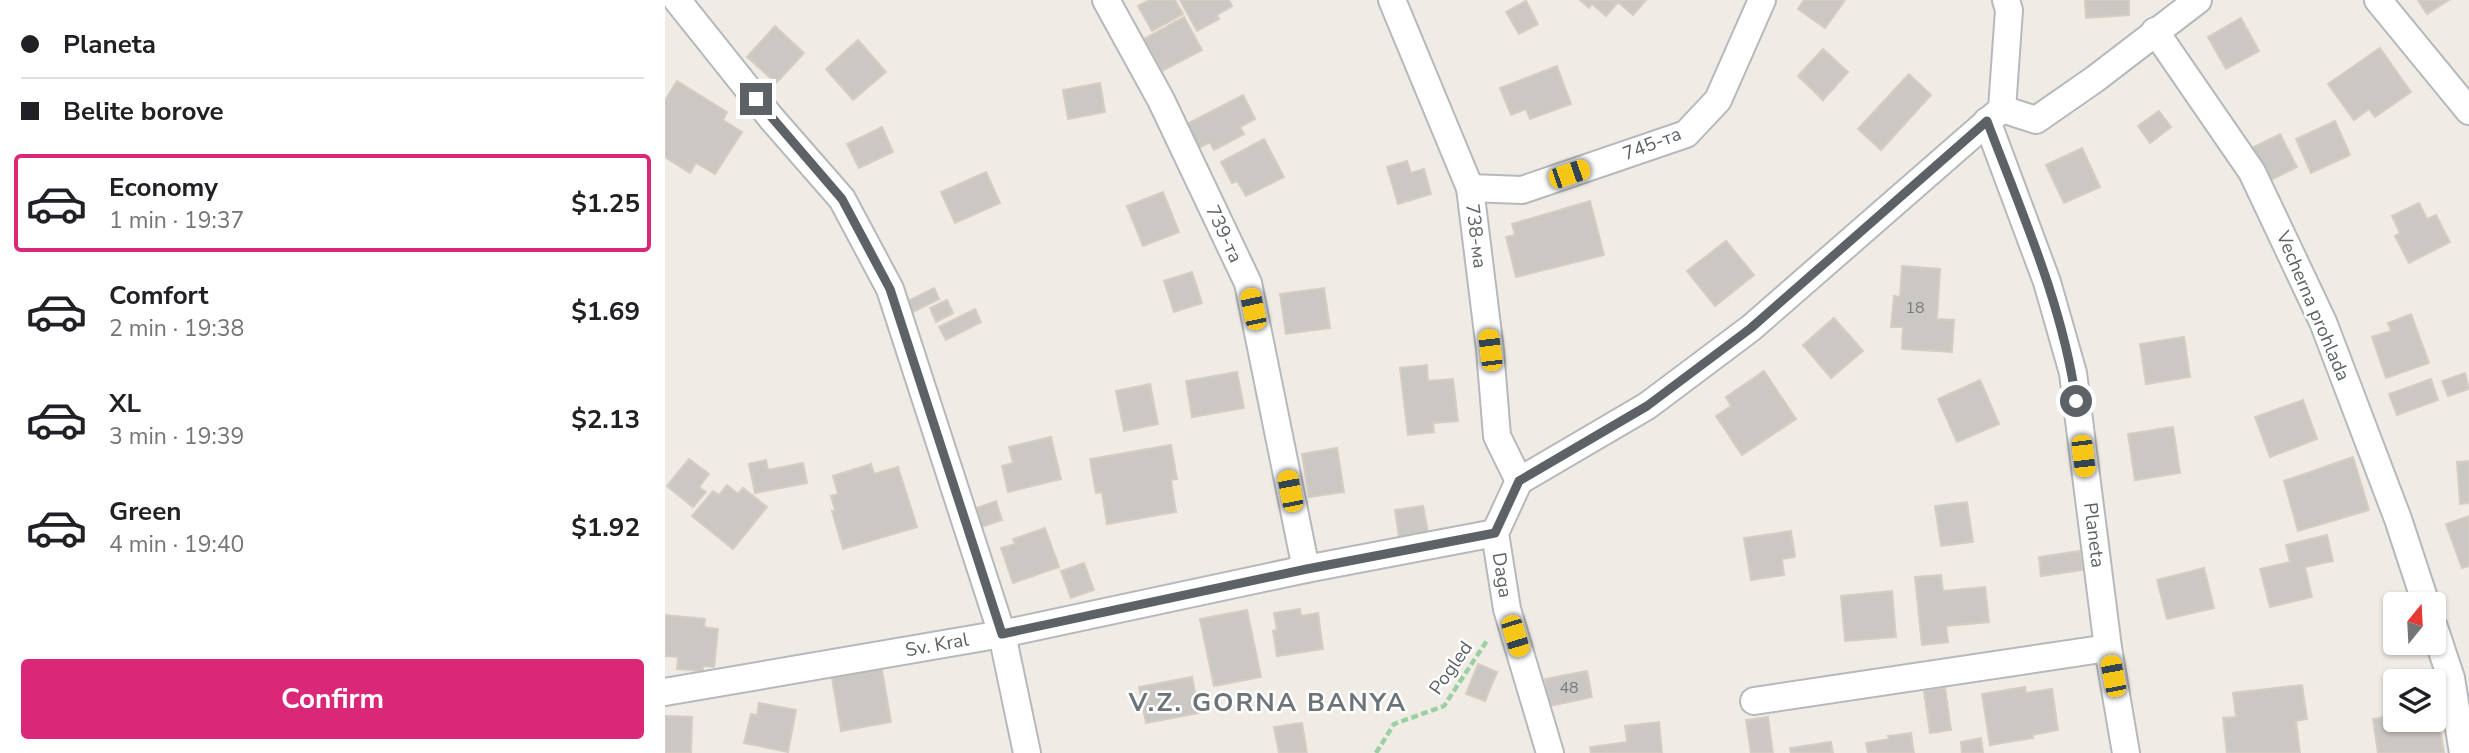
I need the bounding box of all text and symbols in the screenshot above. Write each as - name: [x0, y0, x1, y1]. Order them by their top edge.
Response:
- text: Planeta: [63, 27, 156, 62]
- route end: [740, 83, 772, 115]
- text: Belite borove: [63, 94, 224, 129]
- street label: 745-та: [1619, 121, 1685, 167]
- car: [1546, 157, 1593, 191]
- text: Economy: [109, 170, 218, 205]
- icon: car: [25, 172, 88, 235]
- text: $1.25: [571, 186, 640, 221]
- street label: 739-та: [1199, 201, 1249, 267]
- street label: 738-ма: [1459, 202, 1493, 270]
- text: 1 min · 19:37: [109, 205, 244, 236]
- street label: Vecherna prohlada: [2269, 226, 2356, 385]
- text: Comfort: [109, 278, 209, 313]
- icon: car: [25, 280, 88, 343]
- car: [1239, 286, 1268, 332]
- text: $1.69: [571, 294, 640, 329]
- house number: 18: [1905, 297, 1925, 319]
- text: 2 min · 19:38: [109, 313, 244, 344]
- car: [1478, 328, 1503, 372]
- route start: [2060, 385, 2092, 417]
- text: XL: [109, 386, 141, 421]
- icon: car: [25, 388, 88, 451]
- text: $2.13: [571, 402, 640, 437]
- text: 3 min · 19:39: [109, 421, 244, 452]
- car: [2071, 434, 2096, 478]
- car: [1276, 468, 1305, 514]
- text: Green: [109, 494, 182, 529]
- icon: car: [25, 496, 88, 559]
- street label: Planeta: [2077, 501, 2111, 569]
- text: $1.92: [571, 510, 640, 545]
- text: 4 min · 19:40: [109, 529, 244, 560]
- street label: Daga: [1486, 551, 1518, 599]
- north arrow: [2383, 592, 2447, 654]
- map controls: [2383, 592, 2446, 732]
- car: [1499, 613, 1532, 659]
- street label: Sv. Kral: [903, 627, 971, 663]
- street label: Pogled: [1423, 636, 1479, 700]
- car: [2099, 653, 2128, 699]
- button: Confirm: [21, 659, 644, 739]
- button: layers: [2383, 669, 2446, 732]
- house number: 48: [1559, 677, 1579, 699]
- district label: V.Z. GORNA BANYA: [1128, 685, 1407, 720]

